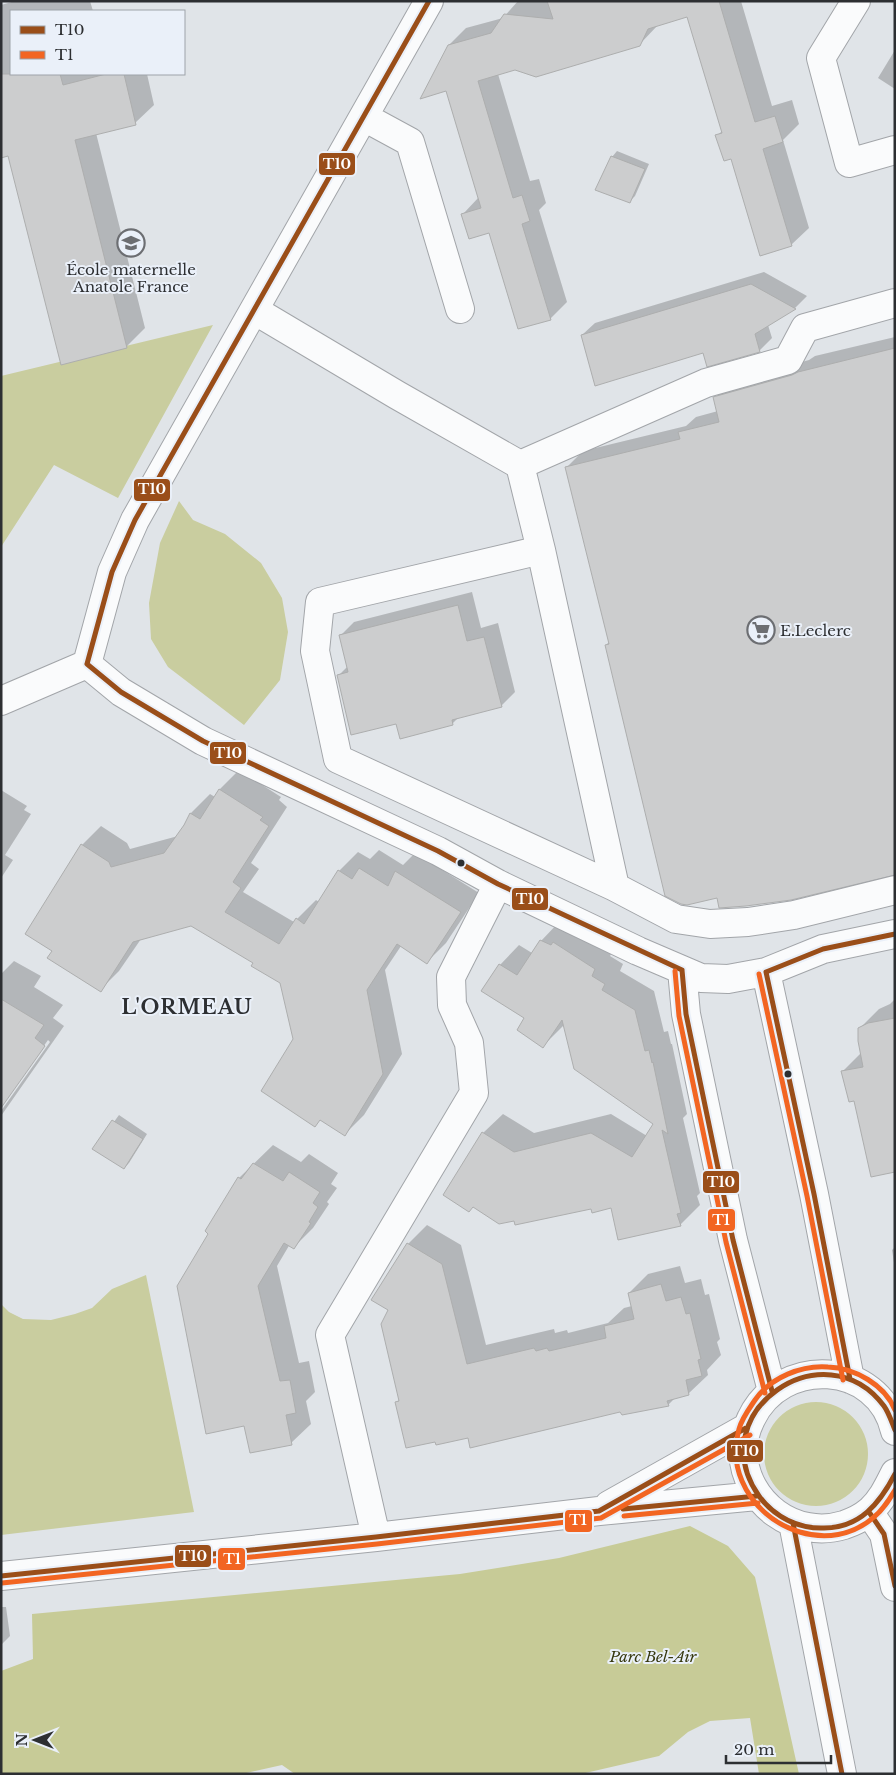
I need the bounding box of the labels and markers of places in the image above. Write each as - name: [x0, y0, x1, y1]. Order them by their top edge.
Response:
- school or university icon: École maternelle Anatole France: [116, 228, 146, 258]
- place label: École maternelle Anatole France: [66, 260, 196, 296]
- supermarket icon: E.Leclerc: [746, 615, 776, 645]
- place label: E.Leclerc: [780, 621, 851, 640]
- unlabelled marker: [456, 858, 466, 868]
- unlabelled marker: [783, 1069, 793, 1079]

